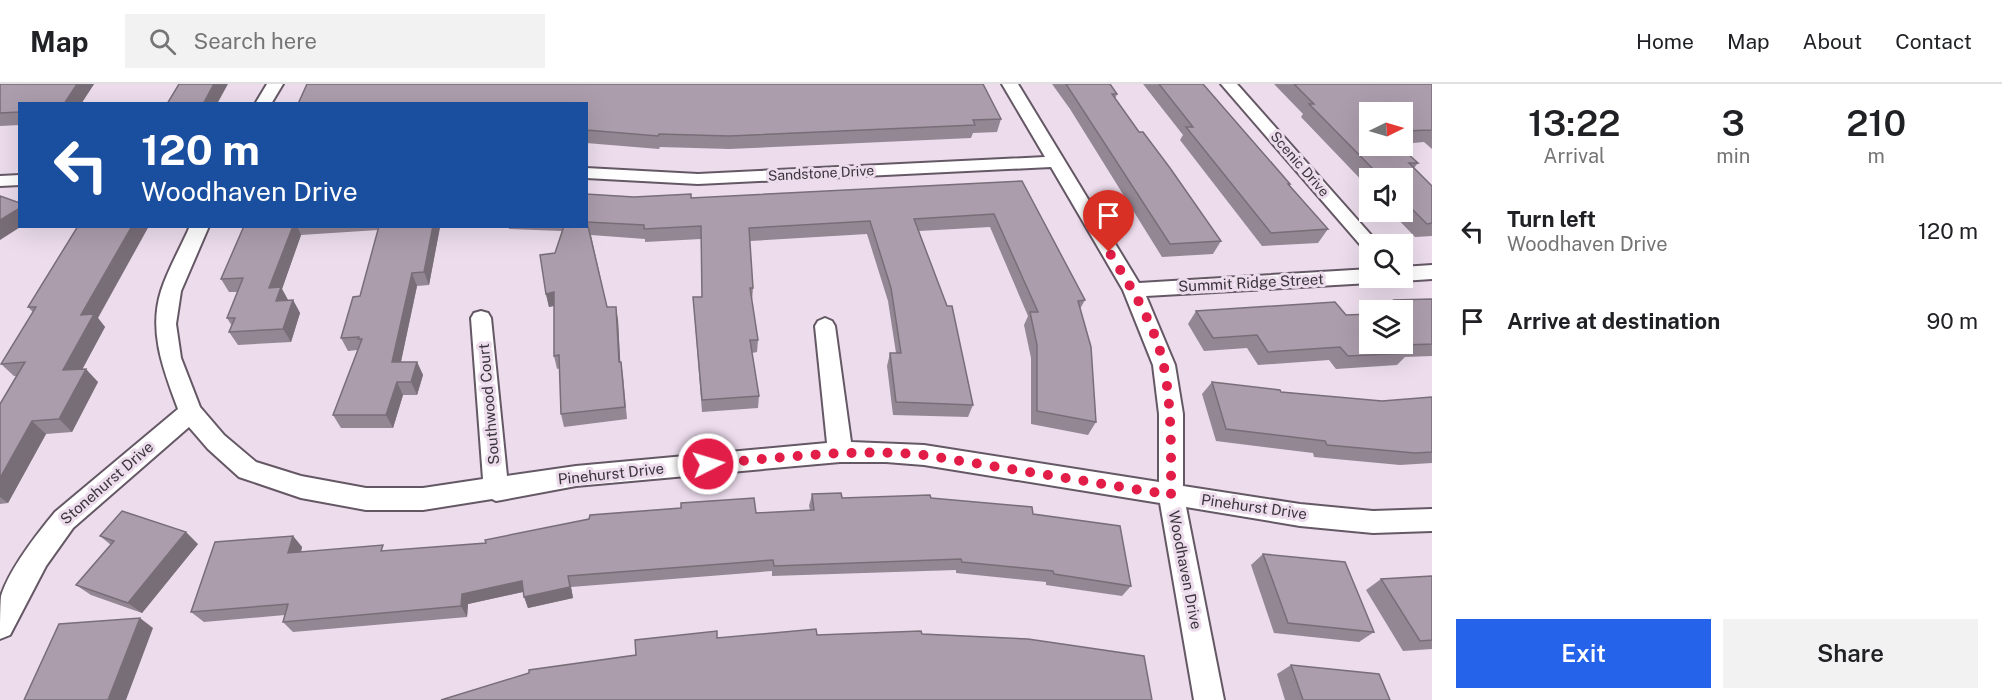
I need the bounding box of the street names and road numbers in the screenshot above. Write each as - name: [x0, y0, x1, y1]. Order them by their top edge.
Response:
- street label: Scenic Drive: [1267, 128, 1333, 200]
- street label: Sandstone Drive: [767, 162, 875, 184]
- street label: Summit Ridge Street: [1178, 270, 1324, 295]
- street label: Southwood Court: [475, 343, 502, 465]
- street label: Stonehurst Drive: [57, 438, 156, 527]
- street label: Pinehurst Drive: [557, 459, 665, 488]
- street label: Pinehurst Drive: [1200, 491, 1308, 522]
- street label: Woodhaven Drive: [1166, 509, 1205, 631]

